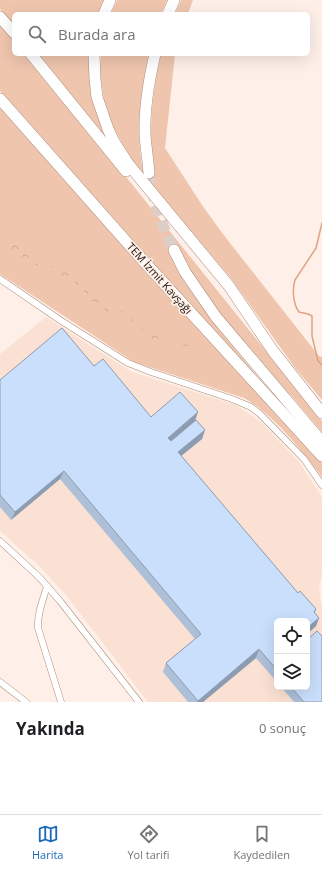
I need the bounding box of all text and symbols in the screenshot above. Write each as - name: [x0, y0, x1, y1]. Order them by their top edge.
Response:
- search box: [12, 12, 310, 56]
- icon: search: [26, 23, 48, 45]
- text: Burada ara: [58, 24, 136, 44]
- street label: TEM İzmit Kavşağı: [124, 239, 196, 317]
- map controls: [274, 618, 310, 690]
- button: locate: [274, 618, 310, 654]
- button: layers: [274, 654, 310, 690]
- text: Yakında: [16, 717, 85, 740]
- text: 0 sonuç: [259, 719, 306, 737]
- tab: Harita: [32, 823, 63, 862]
- tab: Yol tarifi: [127, 823, 170, 862]
- tab: Kaydedilen: [234, 823, 290, 862]

